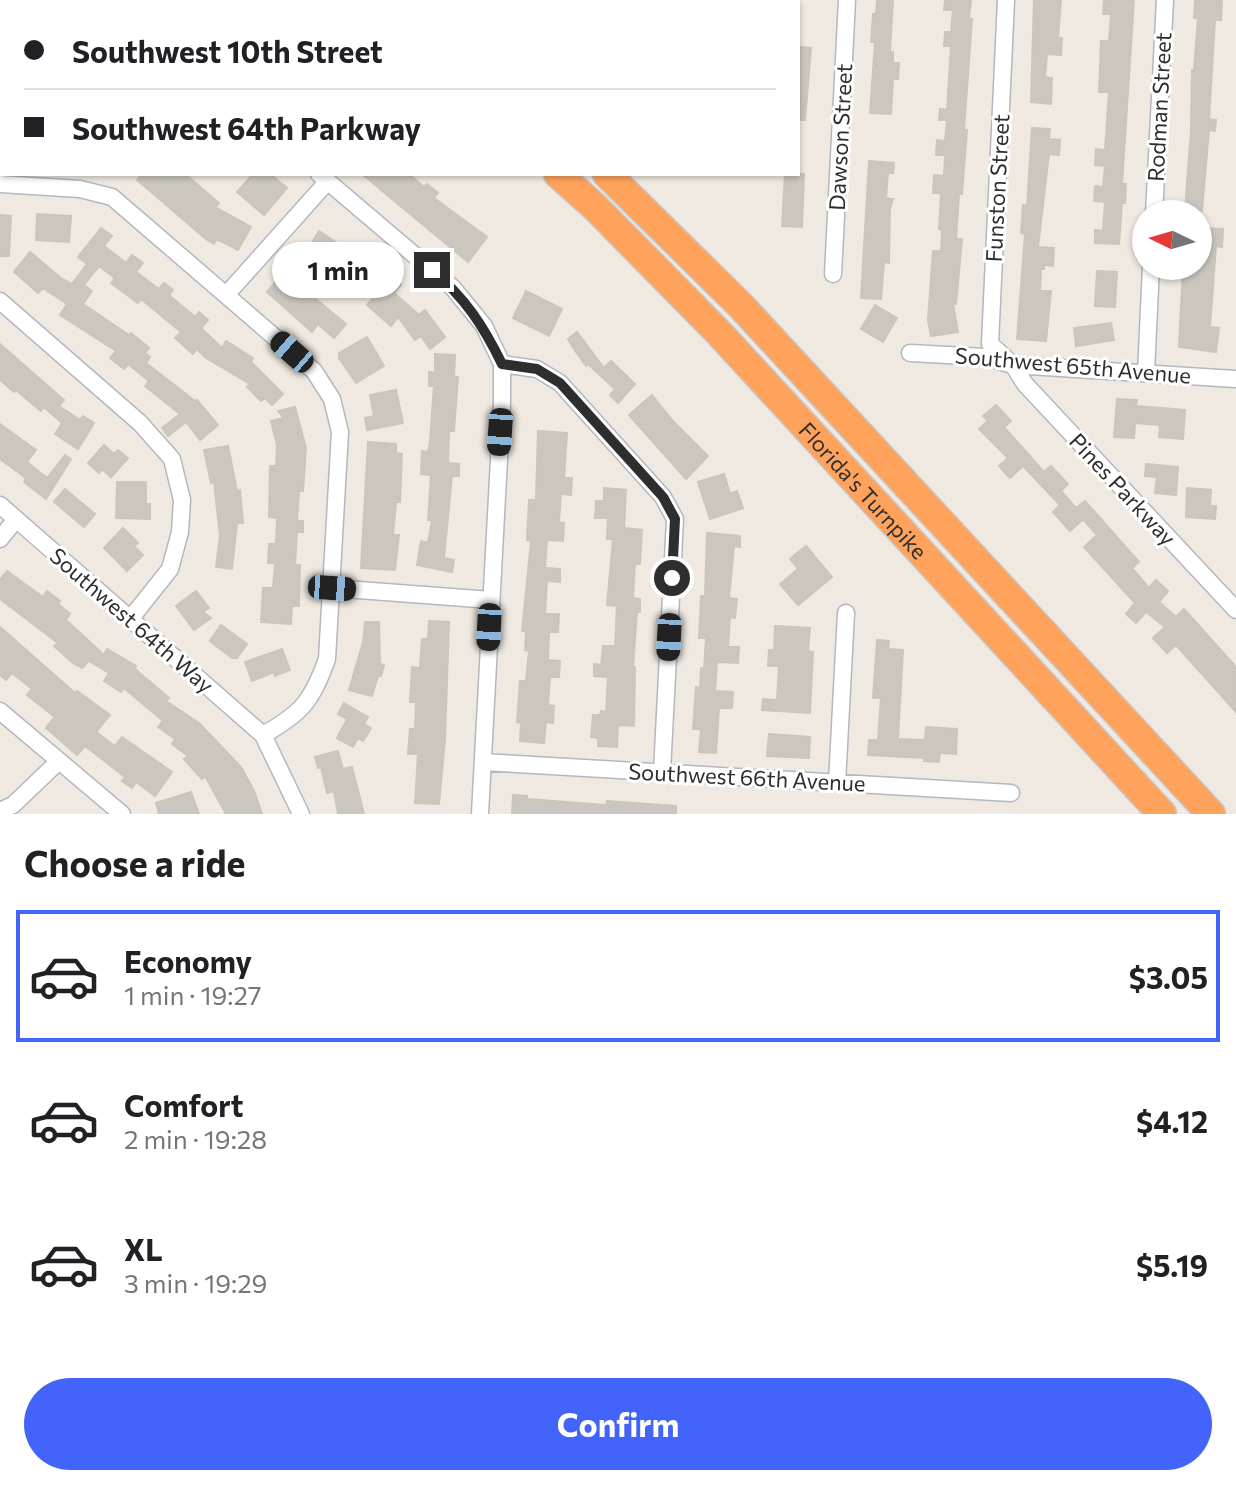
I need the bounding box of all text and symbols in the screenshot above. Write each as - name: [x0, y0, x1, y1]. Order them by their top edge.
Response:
- text: Southwest 10th Street: [72, 32, 383, 69]
- street label: Rodman Street: [1142, 32, 1176, 182]
- street label: Dawson Street: [823, 63, 857, 211]
- text: Southwest 64th Parkway: [72, 109, 421, 146]
- street label: Funston Street: [980, 113, 1014, 263]
- north arrow: [1132, 200, 1212, 280]
- map controls: [1132, 200, 1212, 280]
- callout: 1 min: [272, 242, 404, 298]
- route end: [414, 252, 450, 288]
- text: 1 min: [307, 254, 369, 285]
- car: [266, 327, 318, 377]
- street label: Southwest 65th Avenue: [954, 341, 1192, 389]
- car: [486, 407, 514, 457]
- street label: Florida's Turnpike: [794, 416, 933, 564]
- street label: Pines Parkway: [1064, 427, 1182, 551]
- street label: Southwest 64th Way: [45, 542, 219, 698]
- route start: [654, 560, 690, 596]
- car: [307, 574, 357, 602]
- car: [476, 602, 502, 652]
- car: [656, 612, 682, 662]
- street label: Southwest 66th Avenue: [628, 757, 866, 797]
- text: Choose a ride: [24, 840, 245, 884]
- icon: car: [28, 940, 100, 1012]
- text: Economy: [124, 942, 252, 979]
- text: $3.05: [1129, 958, 1208, 995]
- text: 1 min · 19:27: [124, 979, 262, 1010]
- icon: car: [28, 1084, 100, 1156]
- text: Comfort: [124, 1086, 243, 1123]
- text: $4.12: [1136, 1102, 1208, 1139]
- text: 2 min · 19:28: [124, 1123, 267, 1154]
- icon: car: [28, 1228, 100, 1300]
- text: XL: [124, 1230, 163, 1267]
- text: $5.19: [1136, 1246, 1208, 1283]
- text: 3 min · 19:29: [124, 1267, 267, 1298]
- button: Confirm: [24, 1378, 1212, 1470]

